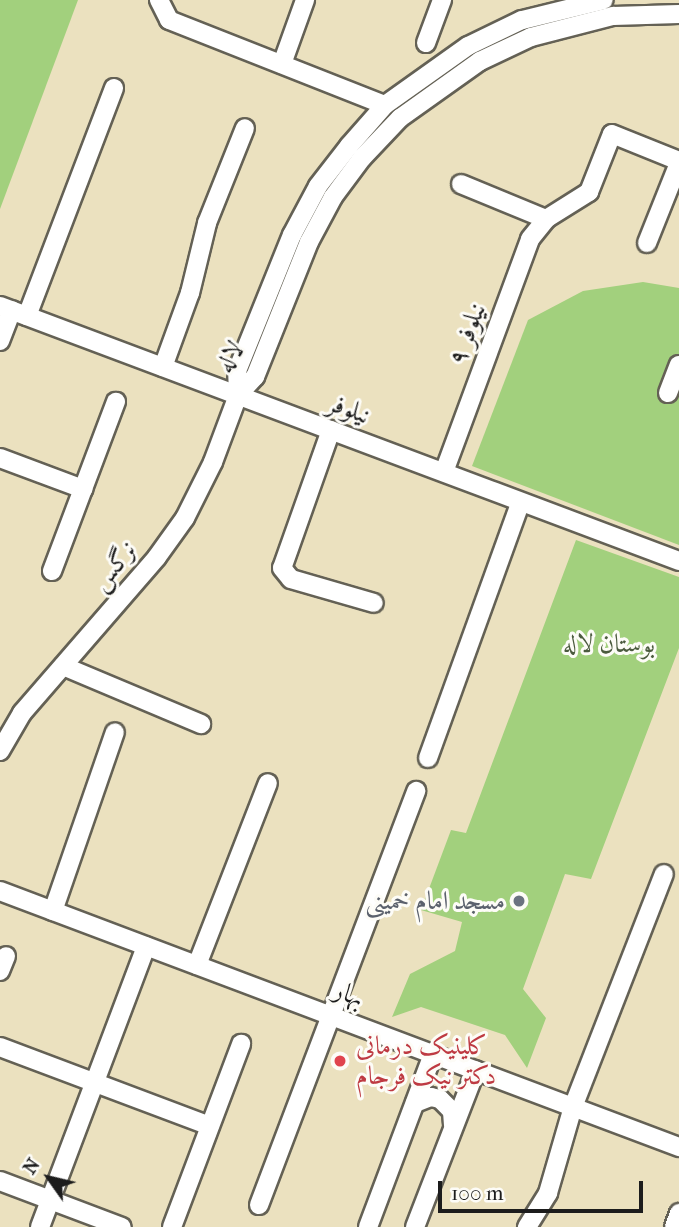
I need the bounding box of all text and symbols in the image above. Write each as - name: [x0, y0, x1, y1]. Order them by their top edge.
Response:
- street label: نیلوفر ۹: [441, 299, 493, 369]
- street label: لاله: [209, 336, 251, 378]
- street label: نیلوفر: [323, 387, 375, 431]
- street label: نرگس: [84, 535, 144, 597]
- park label: بوستان لاله: [563, 628, 655, 660]
- place label: مسجد امام خمینی: [365, 885, 505, 917]
- marker: مسجد امام خمینی: [511, 893, 527, 909]
- street label: بهار: [329, 974, 369, 1014]
- place label: کلینیک درمانی دکتر نیک فرجام: [356, 1030, 496, 1092]
- marker: کلینیک درمانی دکتر نیک فرجام: [330, 1051, 350, 1071]
- north arrow: [14, 1143, 84, 1213]
- text: N: [18, 1154, 45, 1178]
- scale bar: [441, 1168, 646, 1212]
- text: 100 m: [451, 1181, 504, 1205]

